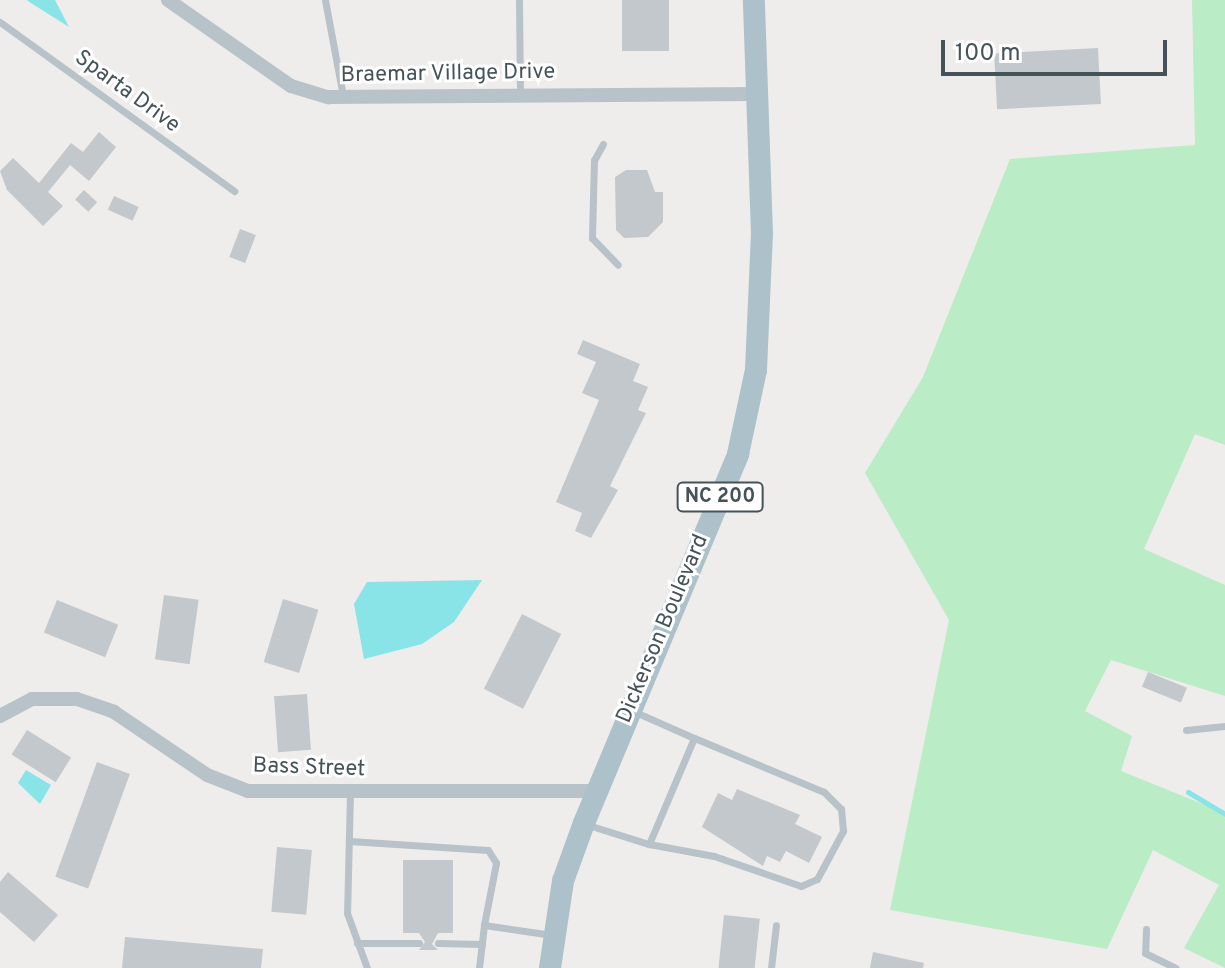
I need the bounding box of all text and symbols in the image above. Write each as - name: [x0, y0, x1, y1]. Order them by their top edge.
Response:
- scale bar: [945, 24, 1171, 74]
- text: 100 m: [955, 39, 1021, 69]
- street label: Sparta Drive: [69, 45, 185, 139]
- street label: Braemar Village Drive: [340, 59, 556, 89]
- road number: NC 200: [676, 481, 764, 513]
- street label: Dickerson Boulevard: [611, 531, 715, 727]
- street label: Bass Street: [252, 753, 366, 783]

